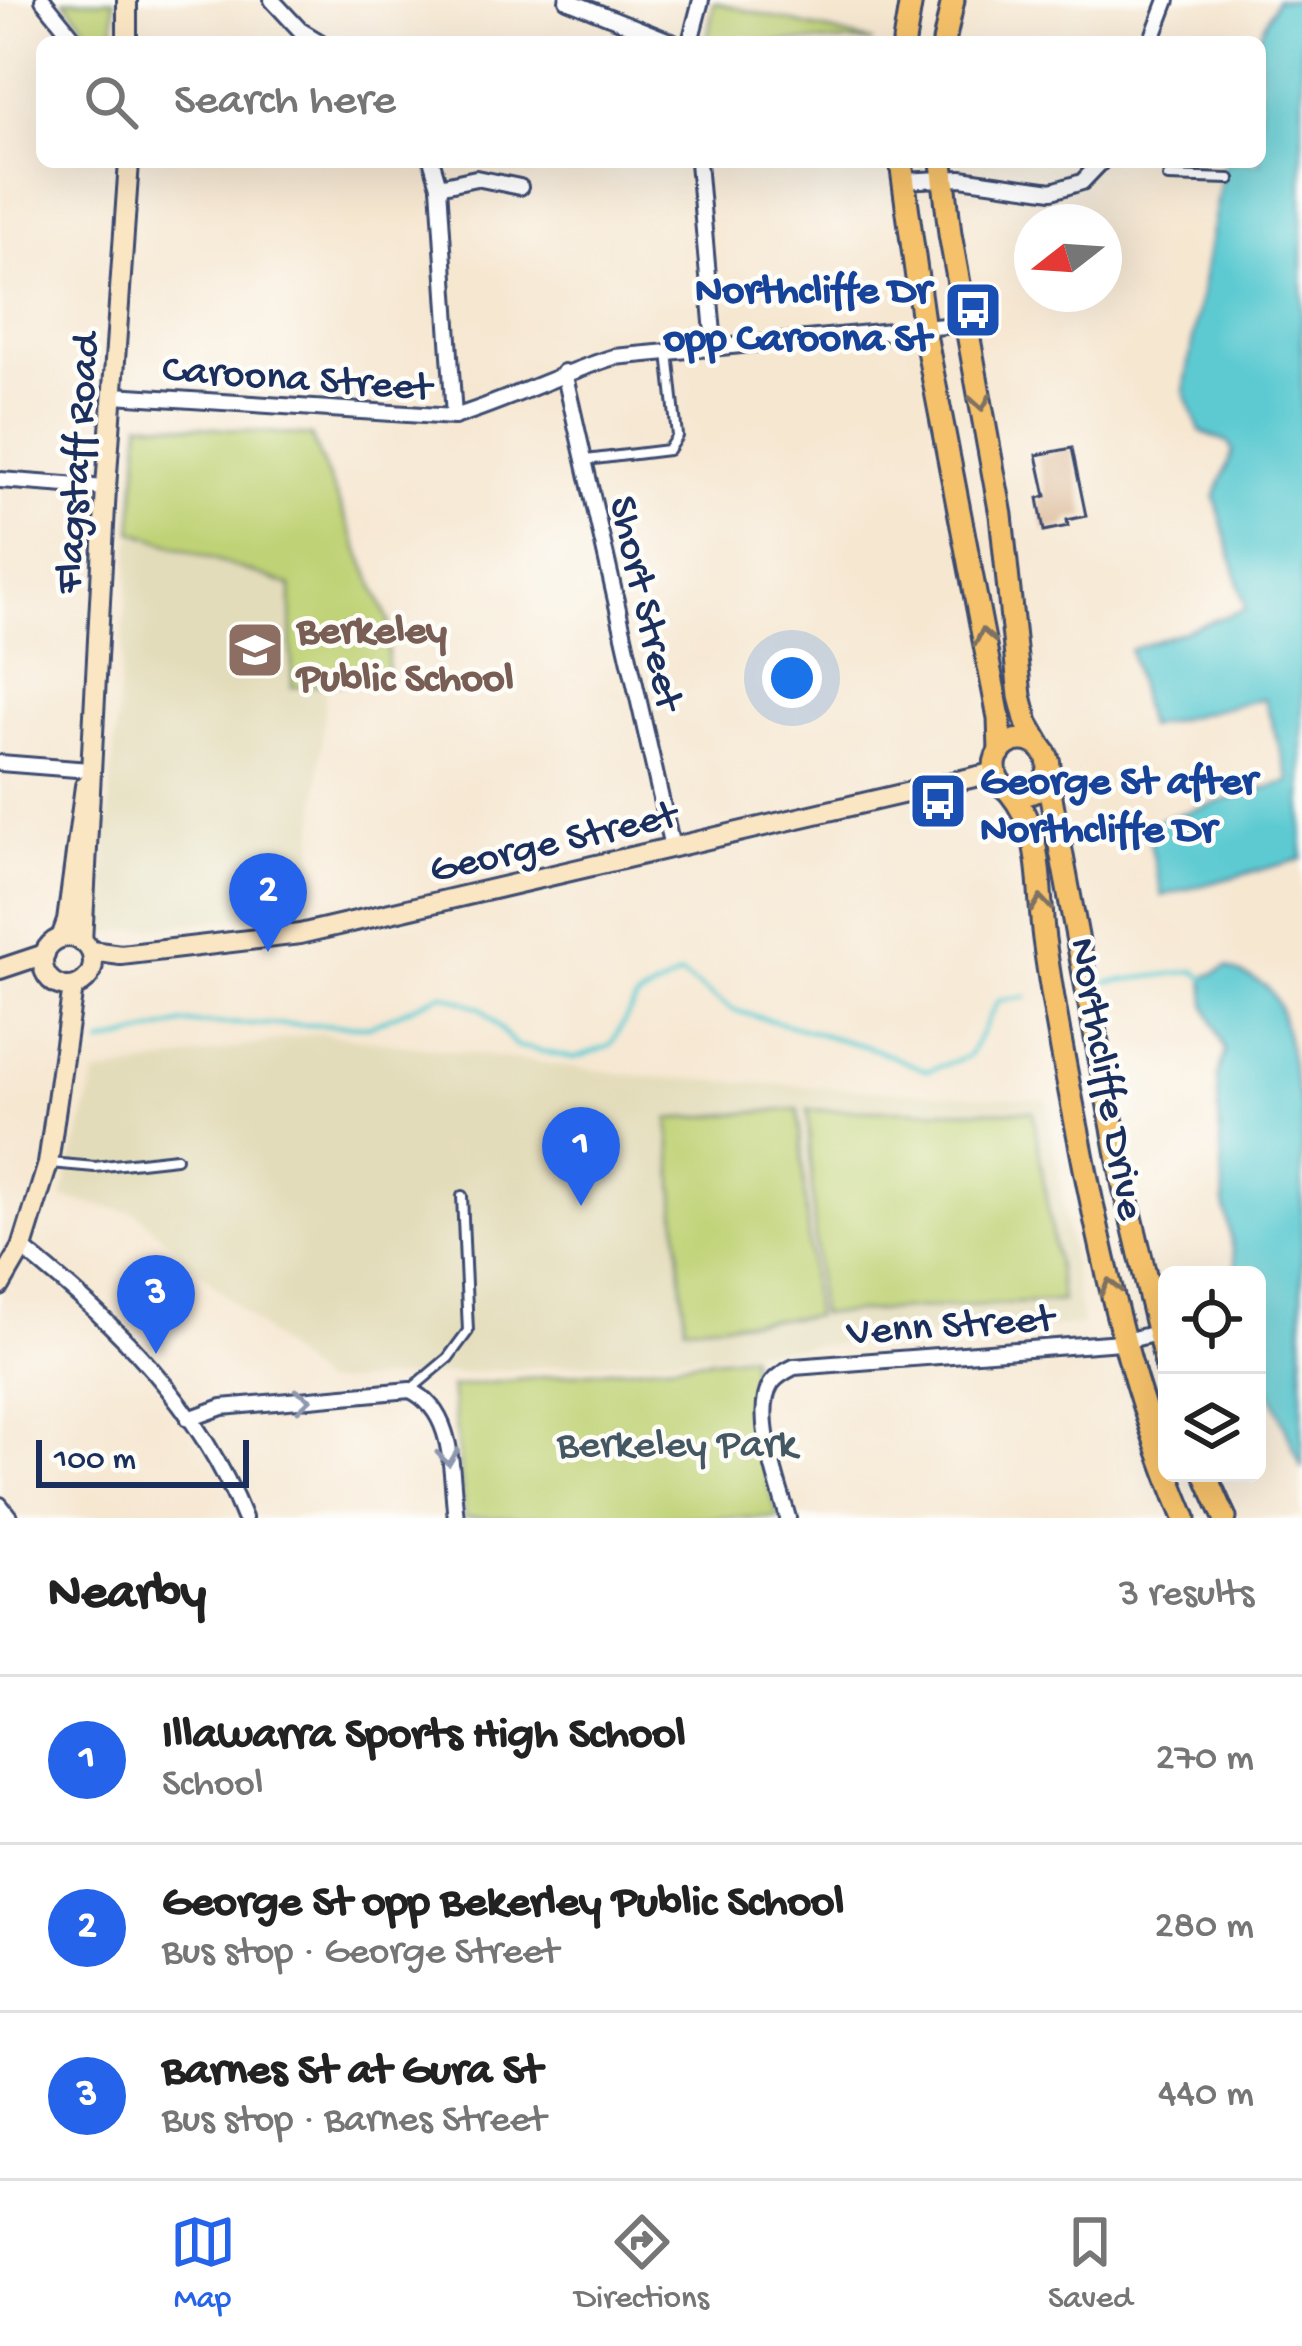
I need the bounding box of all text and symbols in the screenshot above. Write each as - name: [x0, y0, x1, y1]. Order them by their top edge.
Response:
- search box: [36, 36, 1266, 168]
- icon: search: [78, 69, 144, 135]
- text: Search here: [174, 76, 396, 129]
- north arrow: [1014, 204, 1122, 312]
- place label: Northcliffe Dr opp Caroona St: [663, 269, 935, 366]
- bus stop icon: Northcliffe Dr opp Caroona St: [942, 279, 1004, 341]
- street label: Flagstaff Road: [47, 328, 114, 597]
- street label: Caroona Street: [160, 348, 437, 416]
- one-way arrow: [967, 391, 992, 411]
- street label: Short Street: [594, 492, 692, 719]
- place label: Berkeley Public School: [295, 609, 514, 706]
- school or university icon: Berkeley Public School: [224, 619, 286, 681]
- one-way arrow: [972, 627, 998, 647]
- your location: [762, 648, 822, 708]
- place label: George St after Northcliffe Dr: [980, 760, 1261, 857]
- bus stop icon: George St after Northcliffe Dr: [907, 770, 969, 832]
- street label: George Street: [425, 792, 686, 898]
- pin: 2: [229, 853, 307, 952]
- one-way arrow: [1029, 894, 1055, 913]
- street label: Northcliffe Drive: [1055, 935, 1153, 1225]
- pin: 1: [542, 1107, 620, 1206]
- pin: 3: [117, 1255, 195, 1354]
- map controls: [1158, 1266, 1266, 1482]
- button: locate: [1158, 1266, 1266, 1374]
- one-way arrow: [1098, 1278, 1123, 1298]
- street label: Venn Street: [845, 1297, 1059, 1360]
- button: layers: [1158, 1374, 1266, 1482]
- one-way arrow: [294, 1388, 313, 1413]
- park label: Berkeley Park: [556, 1423, 801, 1472]
- scale bar: [36, 1434, 249, 1487]
- text: 100 m: [54, 1442, 136, 1480]
- one-way arrow: [434, 1447, 460, 1467]
- text: Nearby: [48, 1566, 206, 1626]
- text: 3 results: [1119, 1573, 1254, 1619]
- text: Illawarra Sports High School: [162, 1710, 686, 1763]
- text: 1: [79, 1737, 95, 1783]
- text: 270 m: [1156, 1737, 1254, 1783]
- text: School: [162, 1763, 263, 1809]
- text: George St opp Bekerley Public School: [162, 1878, 844, 1931]
- text: 2: [77, 1905, 97, 1951]
- text: 280 m: [1154, 1905, 1254, 1951]
- text: Bus stop · George Street: [162, 1931, 559, 1977]
- text: Barnes St at Gura St: [162, 2046, 542, 2099]
- text: 3: [77, 2073, 97, 2119]
- text: 440 m: [1158, 2073, 1254, 2119]
- text: Bus stop · Barnes Street: [162, 2099, 546, 2145]
- tab: Map: [170, 2209, 236, 2319]
- tab: Directions: [575, 2209, 709, 2319]
- tab: Saved: [1048, 2209, 1132, 2319]

